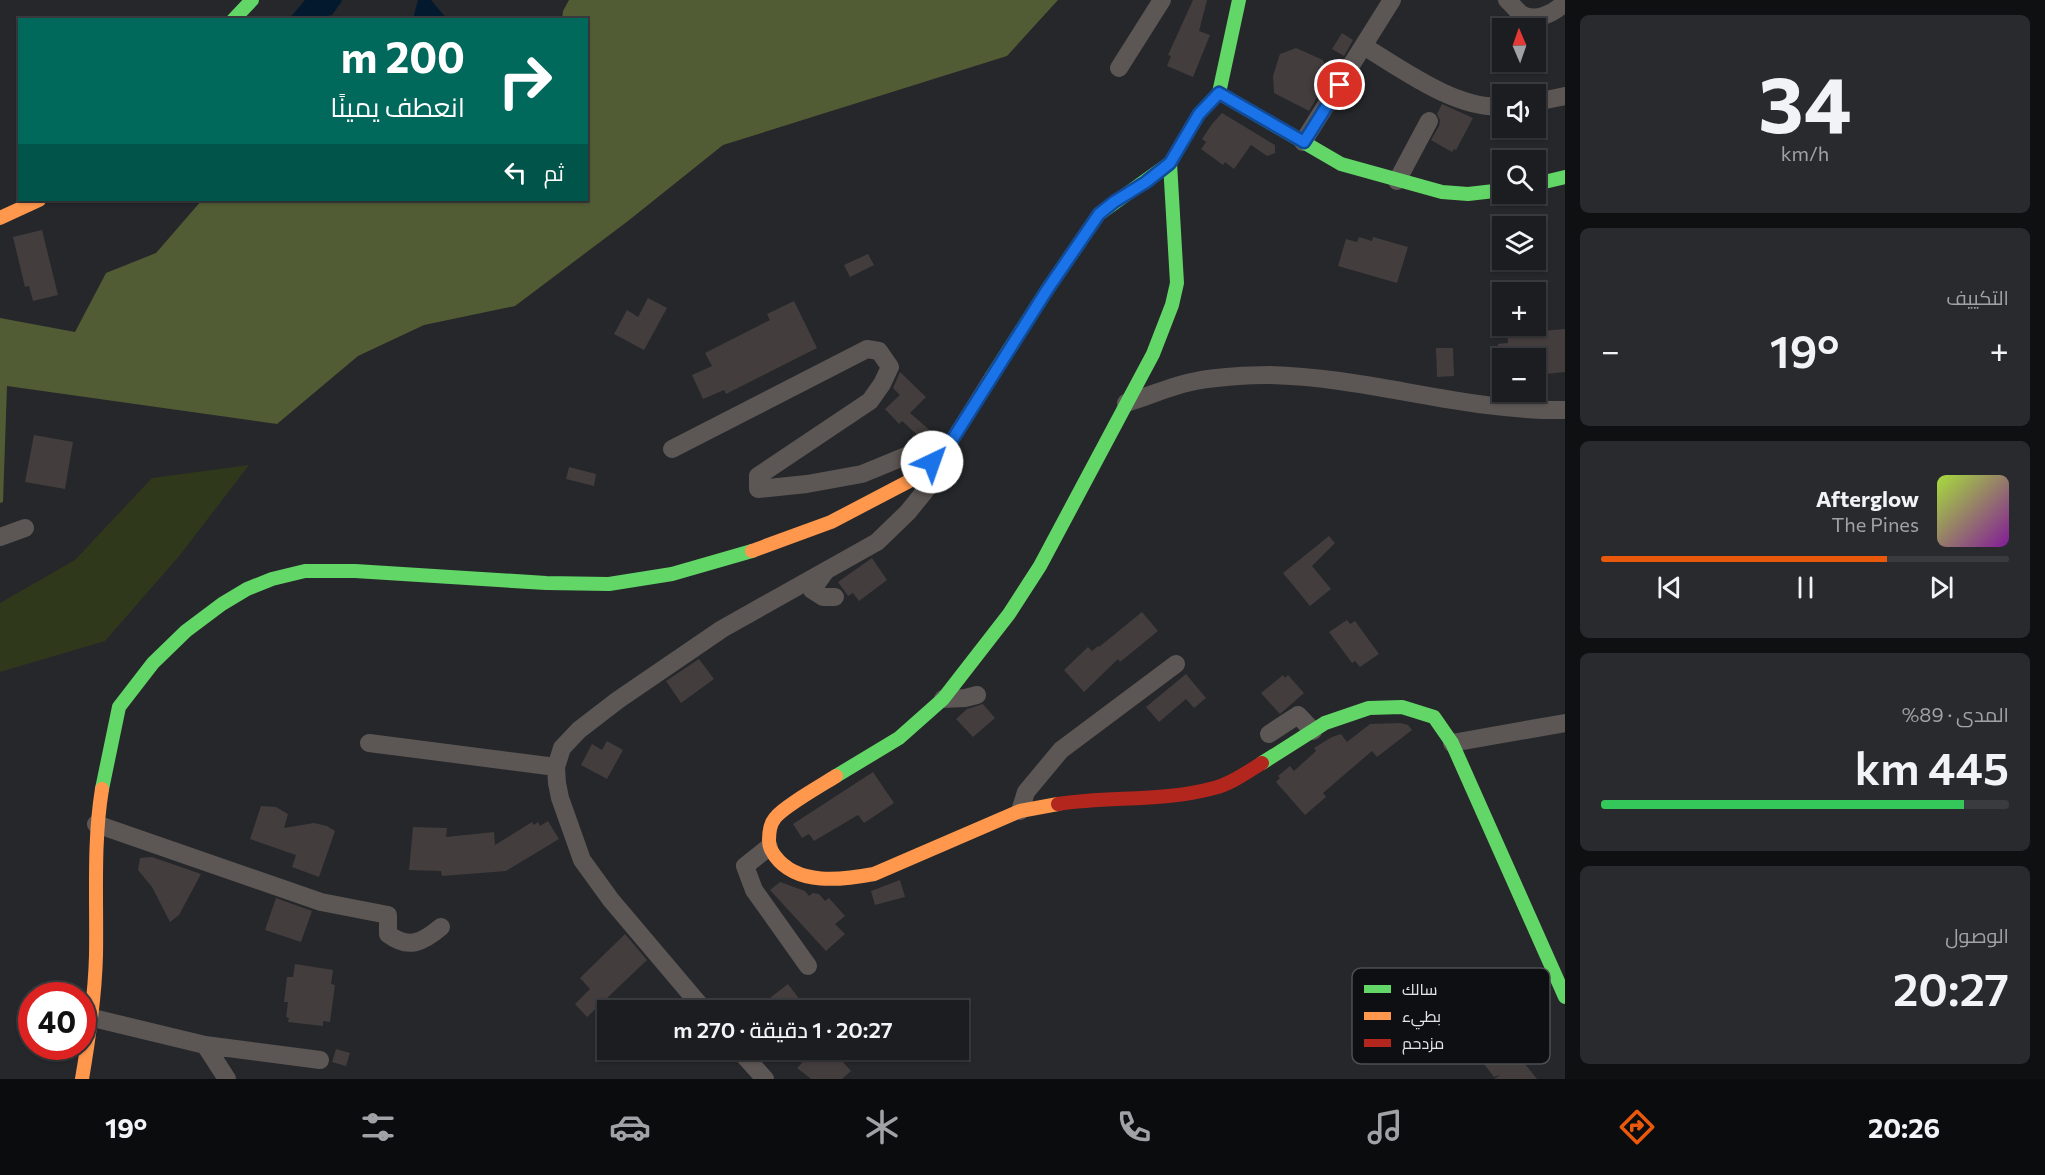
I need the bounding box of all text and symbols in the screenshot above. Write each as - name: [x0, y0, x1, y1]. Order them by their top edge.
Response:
- north arrow: [1492, 18, 1546, 72]
- map controls: [1492, 18, 1546, 402]
- text: 200 m: [341, 30, 465, 82]
- icon: right: [486, 42, 564, 120]
- text: 34: [1758, 54, 1852, 149]
- pin: [1314, 59, 1365, 110]
- icon: arrive: [1323, 68, 1356, 101]
- button: sound: [1492, 84, 1546, 138]
- text: انعطف يمينًا: [330, 90, 465, 123]
- text: km/h: [1781, 141, 1829, 165]
- button: search: [1492, 150, 1546, 204]
- icon: left: [499, 156, 532, 189]
- text: ثم: [544, 159, 564, 186]
- button: layers: [1492, 216, 1546, 270]
- button: +: [1492, 282, 1546, 336]
- text: التكييف: [1946, 285, 2009, 309]
- text: 19°: [1770, 322, 1839, 377]
- text: −: [1601, 329, 1620, 370]
- text: +: [1990, 329, 2009, 370]
- button: −: [1492, 348, 1546, 402]
- position arrow: [900, 430, 964, 494]
- text: Afterglow: [1816, 485, 1919, 512]
- text: The Pines: [1832, 512, 1919, 536]
- icon: previous: [1653, 571, 1686, 604]
- icon: pause: [1789, 571, 1822, 604]
- icon: next: [1925, 571, 1958, 604]
- text: المدى · 89%: [1902, 702, 2009, 726]
- text: 445 km: [1855, 739, 2009, 794]
- text: الوصول: [1945, 923, 2009, 947]
- text: 20:27: [1893, 960, 2009, 1015]
- legend: [1352, 968, 1550, 1064]
- text: سالك: [1402, 979, 1437, 998]
- speed limit sign: 40: [18, 982, 96, 1060]
- text: بطيء: [1402, 1006, 1441, 1030]
- text: 20:27 · 1 دقيقة · 270 m: [673, 1016, 893, 1043]
- text: مزدحم: [1402, 1033, 1444, 1055]
- icon: filters: [357, 1106, 399, 1148]
- icon: car: [609, 1106, 651, 1148]
- icon: climate: [861, 1106, 903, 1148]
- icon: phone: [1113, 1106, 1155, 1148]
- icon: music: [1364, 1106, 1406, 1148]
- icon: directions: [1616, 1106, 1658, 1148]
- text: 19°: [105, 1111, 147, 1144]
- text: 20:26: [1868, 1111, 1940, 1144]

